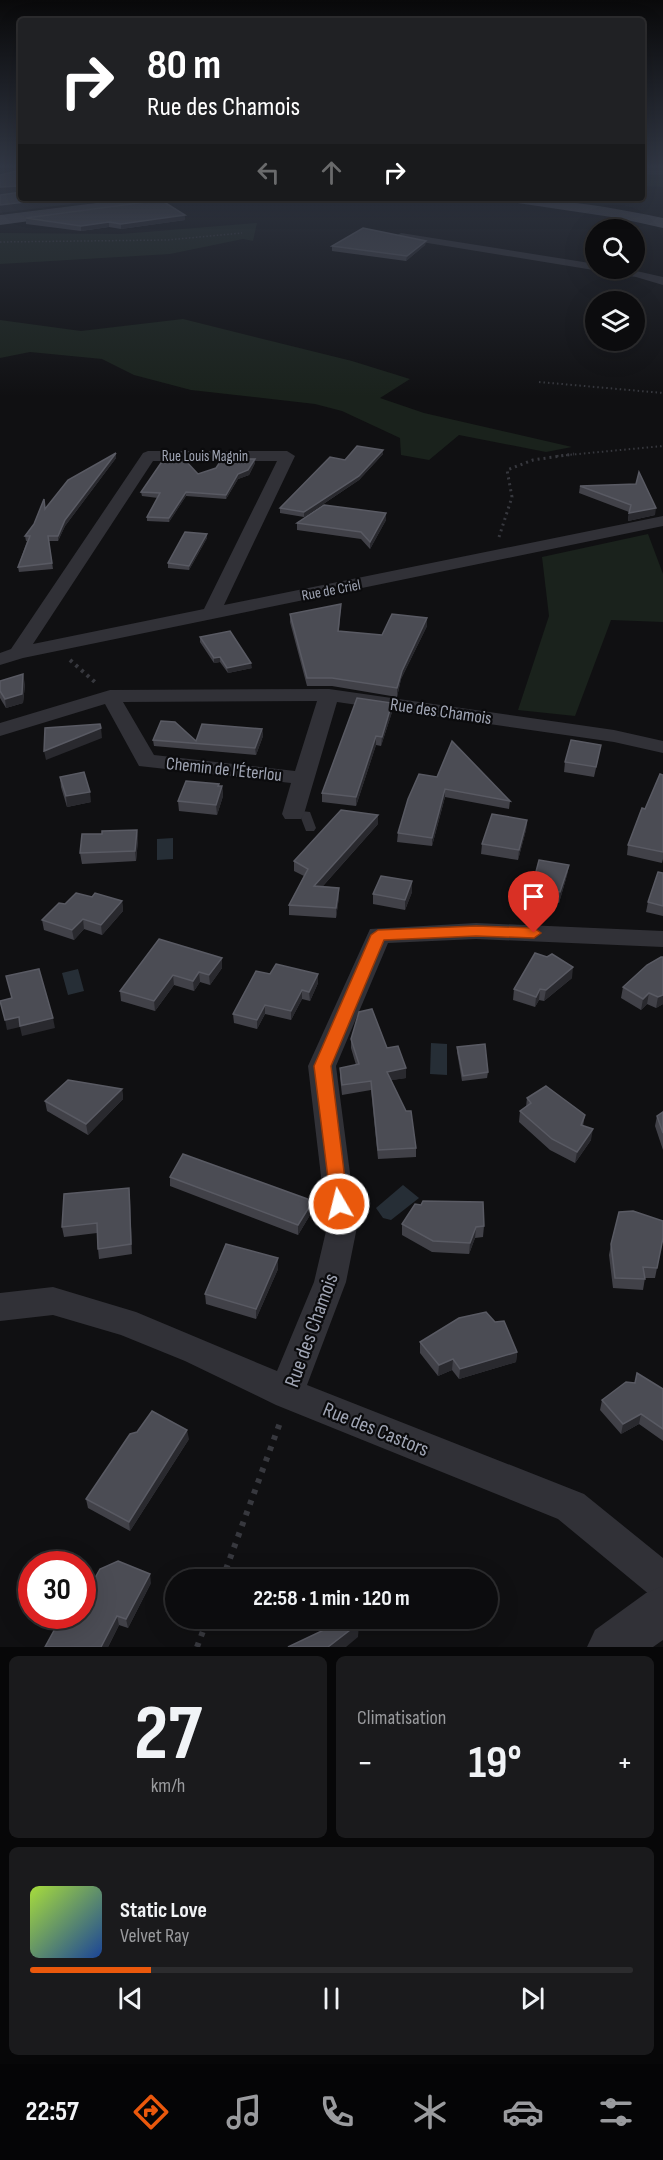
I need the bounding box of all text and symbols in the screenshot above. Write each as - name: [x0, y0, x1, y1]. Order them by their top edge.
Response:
- text: 80 m: [147, 40, 221, 91]
- icon: right: [48, 42, 126, 120]
- text: Rue des Chamois: [147, 91, 300, 123]
- icon: left: [252, 156, 285, 189]
- icon: ahead: [315, 156, 348, 189]
- icon: right: [378, 156, 411, 189]
- map controls: [585, 219, 645, 351]
- button: search: [585, 219, 645, 279]
- button: layers: [585, 291, 645, 351]
- street label: Rue Louis Magnin: [162, 447, 248, 466]
- street label: Rue de Criel: [300, 575, 362, 605]
- street label: Rue des Chamois: [389, 694, 493, 729]
- street label: Chemin de l'Éterlou: [165, 753, 283, 786]
- pin: [508, 871, 559, 933]
- icon: arrive: [517, 880, 550, 913]
- position arrow: [307, 1172, 371, 1236]
- street label: Rue des Chamois: [279, 1270, 344, 1390]
- street label: Rue des Castors: [319, 1397, 432, 1462]
- speed limit sign: 30: [18, 1551, 96, 1629]
- text: 22:58 · 1 min · 120 m: [253, 1585, 410, 1612]
- text: 27: [134, 1688, 202, 1781]
- text: Climatisation: [357, 1706, 446, 1730]
- text: 19°: [468, 1736, 522, 1791]
- text: −: [357, 1743, 373, 1783]
- text: +: [617, 1743, 633, 1783]
- text: km/h: [151, 1774, 185, 1798]
- text: Static Love: [120, 1897, 207, 1924]
- text: Velvet Ray: [120, 1924, 189, 1948]
- icon: previous: [114, 1982, 147, 2015]
- icon: pause: [315, 1982, 348, 2015]
- icon: next: [516, 1982, 549, 2015]
- icon: directions: [130, 2091, 172, 2133]
- icon: music: [223, 2091, 265, 2133]
- icon: phone: [316, 2091, 358, 2133]
- icon: climate: [409, 2091, 451, 2133]
- icon: car: [502, 2091, 544, 2133]
- icon: filters: [595, 2091, 637, 2133]
- text: 22:57: [26, 2096, 79, 2128]

